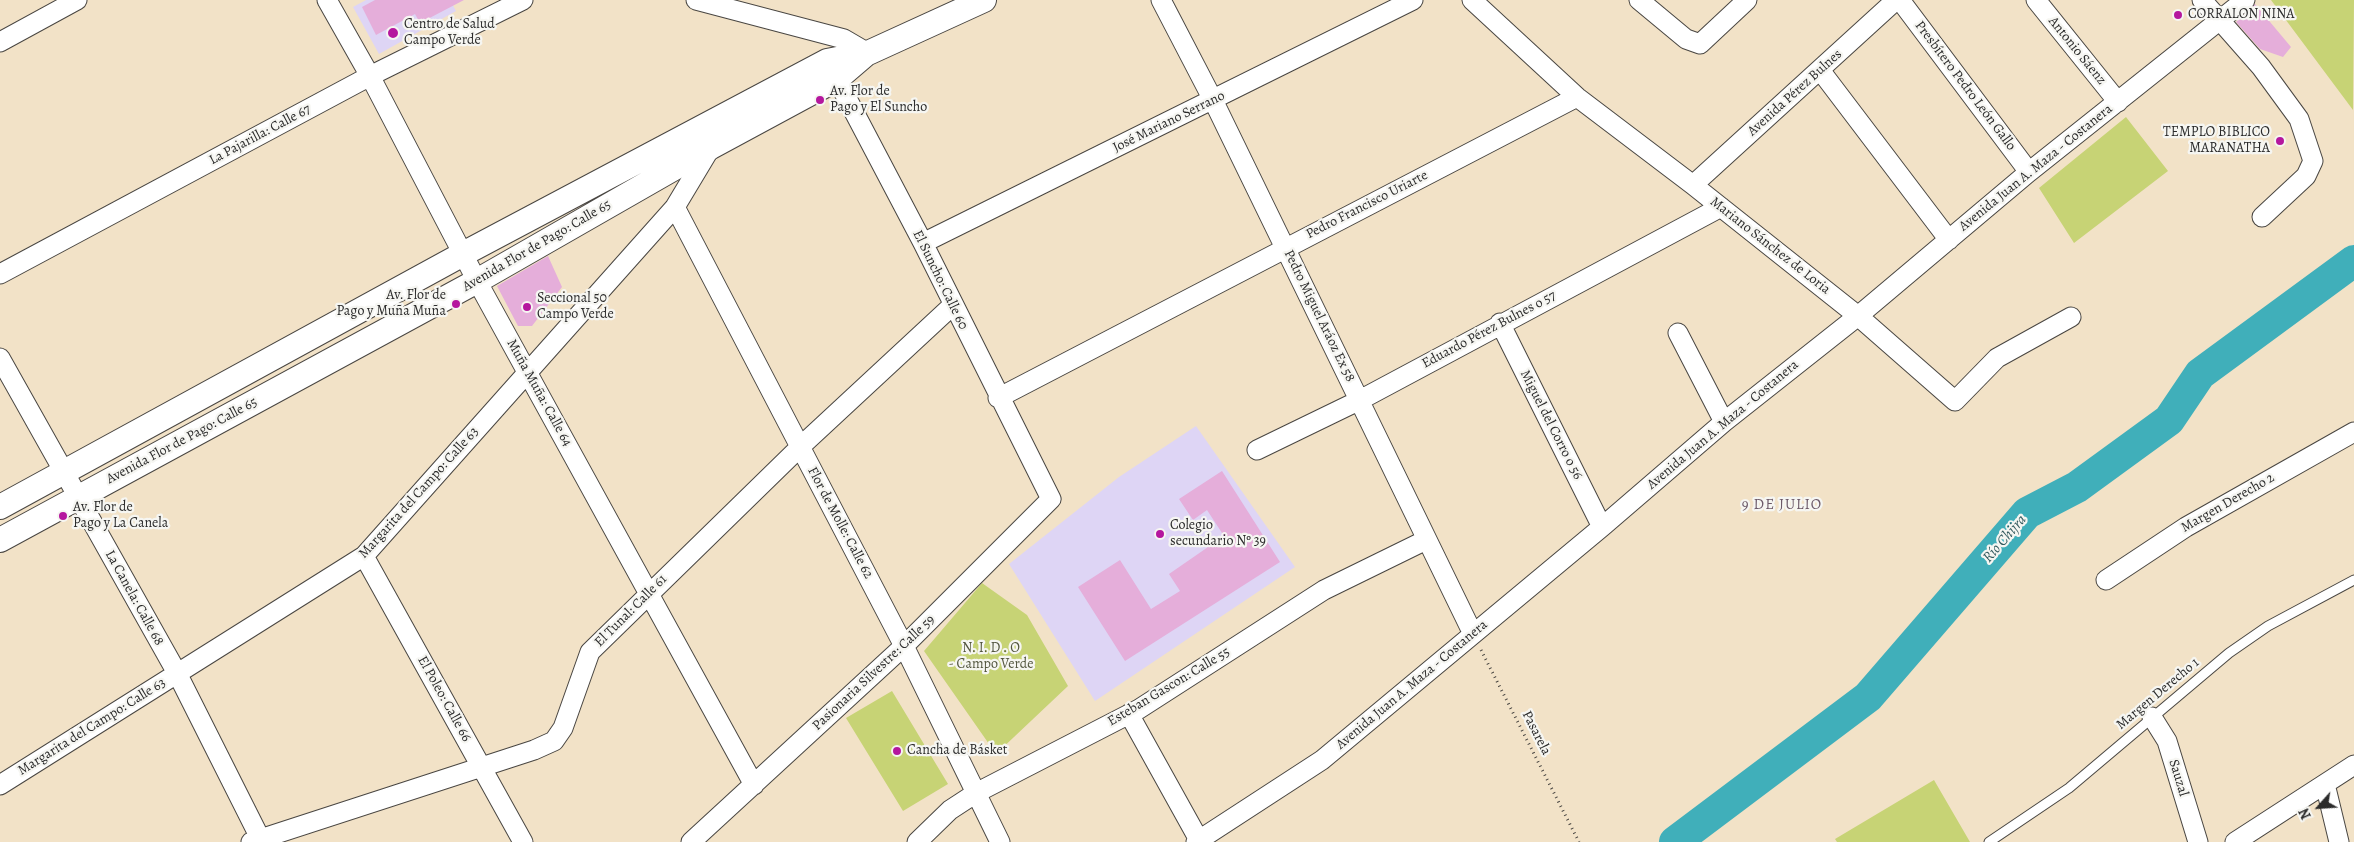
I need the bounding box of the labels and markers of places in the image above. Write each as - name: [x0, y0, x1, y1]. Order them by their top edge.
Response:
- place label: CORRALON NINA: [2188, 7, 2294, 23]
- marker: CORRALON NINA: [2172, 9, 2184, 21]
- place label: Centro de Salud Campo Verde: [404, 17, 495, 49]
- marker: Centro de Salud Campo Verde: [386, 26, 400, 40]
- place label: Av. Flor de Pago y El Suncho: [830, 84, 927, 116]
- marker: Av. Flor de Pago y El Suncho: [814, 94, 826, 106]
- place label: TEMPLO BIBLICO MARANATHA: [2163, 125, 2270, 158]
- marker: TEMPLO BIBLICO MARANATHA: [2274, 135, 2286, 147]
- place label: Av. Flor de Pago y Muña Muña: [336, 288, 446, 321]
- place label: Seccional 50 Campo Verde: [537, 291, 614, 324]
- marker: Av. Flor de Pago y Muña Muña: [450, 298, 462, 310]
- marker: Seccional 50 Campo Verde: [521, 301, 533, 313]
- place label: Av. Flor de Pago y La Canela: [73, 500, 168, 532]
- marker: Av. Flor de Pago y La Canela: [57, 510, 69, 522]
- place label: Colegio secundario Nº 39: [1170, 518, 1266, 550]
- marker: Colegio secundario Nº 39: [1154, 528, 1166, 540]
- place label: Cancha de Básket: [907, 743, 1007, 759]
- marker: Cancha de Básket: [891, 745, 903, 757]

